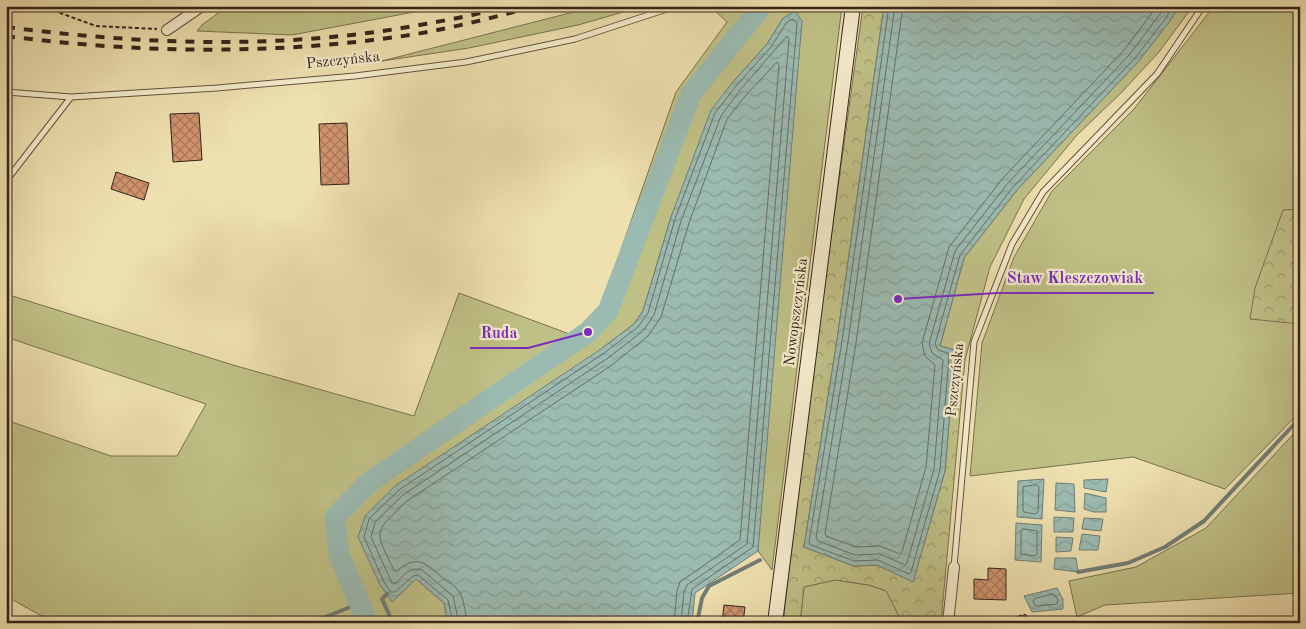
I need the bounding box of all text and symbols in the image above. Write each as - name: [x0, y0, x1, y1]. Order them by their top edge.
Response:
- street label: Pszczyńska: [305, 50, 381, 72]
- street label: Nowopszczyńska: [783, 256, 811, 367]
- callout: Staw Kleszczowiak: [997, 262, 1154, 293]
- text: Staw Kleszczowiak: [1007, 271, 1143, 287]
- callout: Ruda: [470, 317, 528, 348]
- text: Ruda: [480, 326, 518, 342]
- street label: Pszczyńska: [945, 342, 967, 418]

